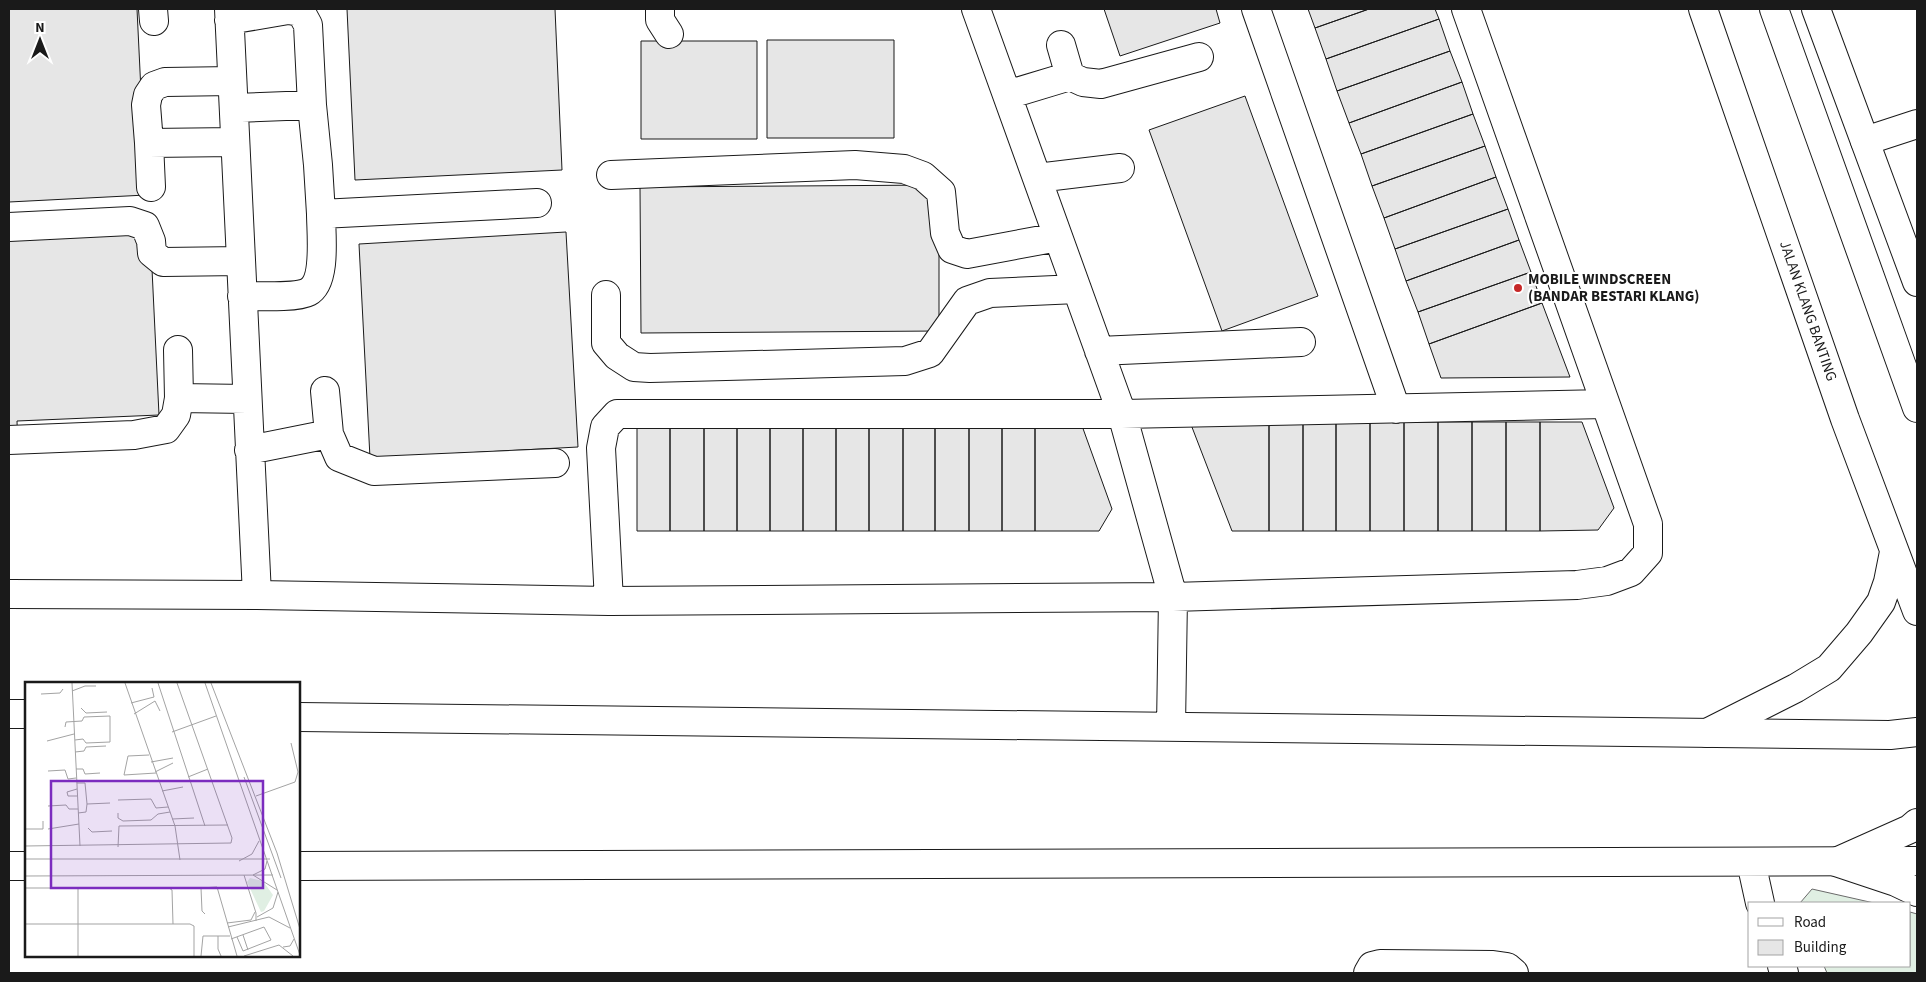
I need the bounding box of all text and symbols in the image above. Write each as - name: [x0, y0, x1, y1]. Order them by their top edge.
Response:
- north arrow: [15, 15, 65, 65]
- text: N: [35, 18, 45, 38]
- street label: JALAN KLANG BANTING: [1774, 238, 1842, 384]
- place label: MOBILE WINDSCREEN (BANDAR BESTARI KLANG): [1528, 269, 1700, 307]
- marker: MOBILE WINDSCREEN (BANDAR BESTARI KLANG): [1512, 282, 1524, 294]
- inset map: [25, 682, 300, 957]
- legend: [1748, 902, 1911, 967]
- text: Road: [1794, 912, 1826, 933]
- text: Building: [1794, 937, 1847, 958]

